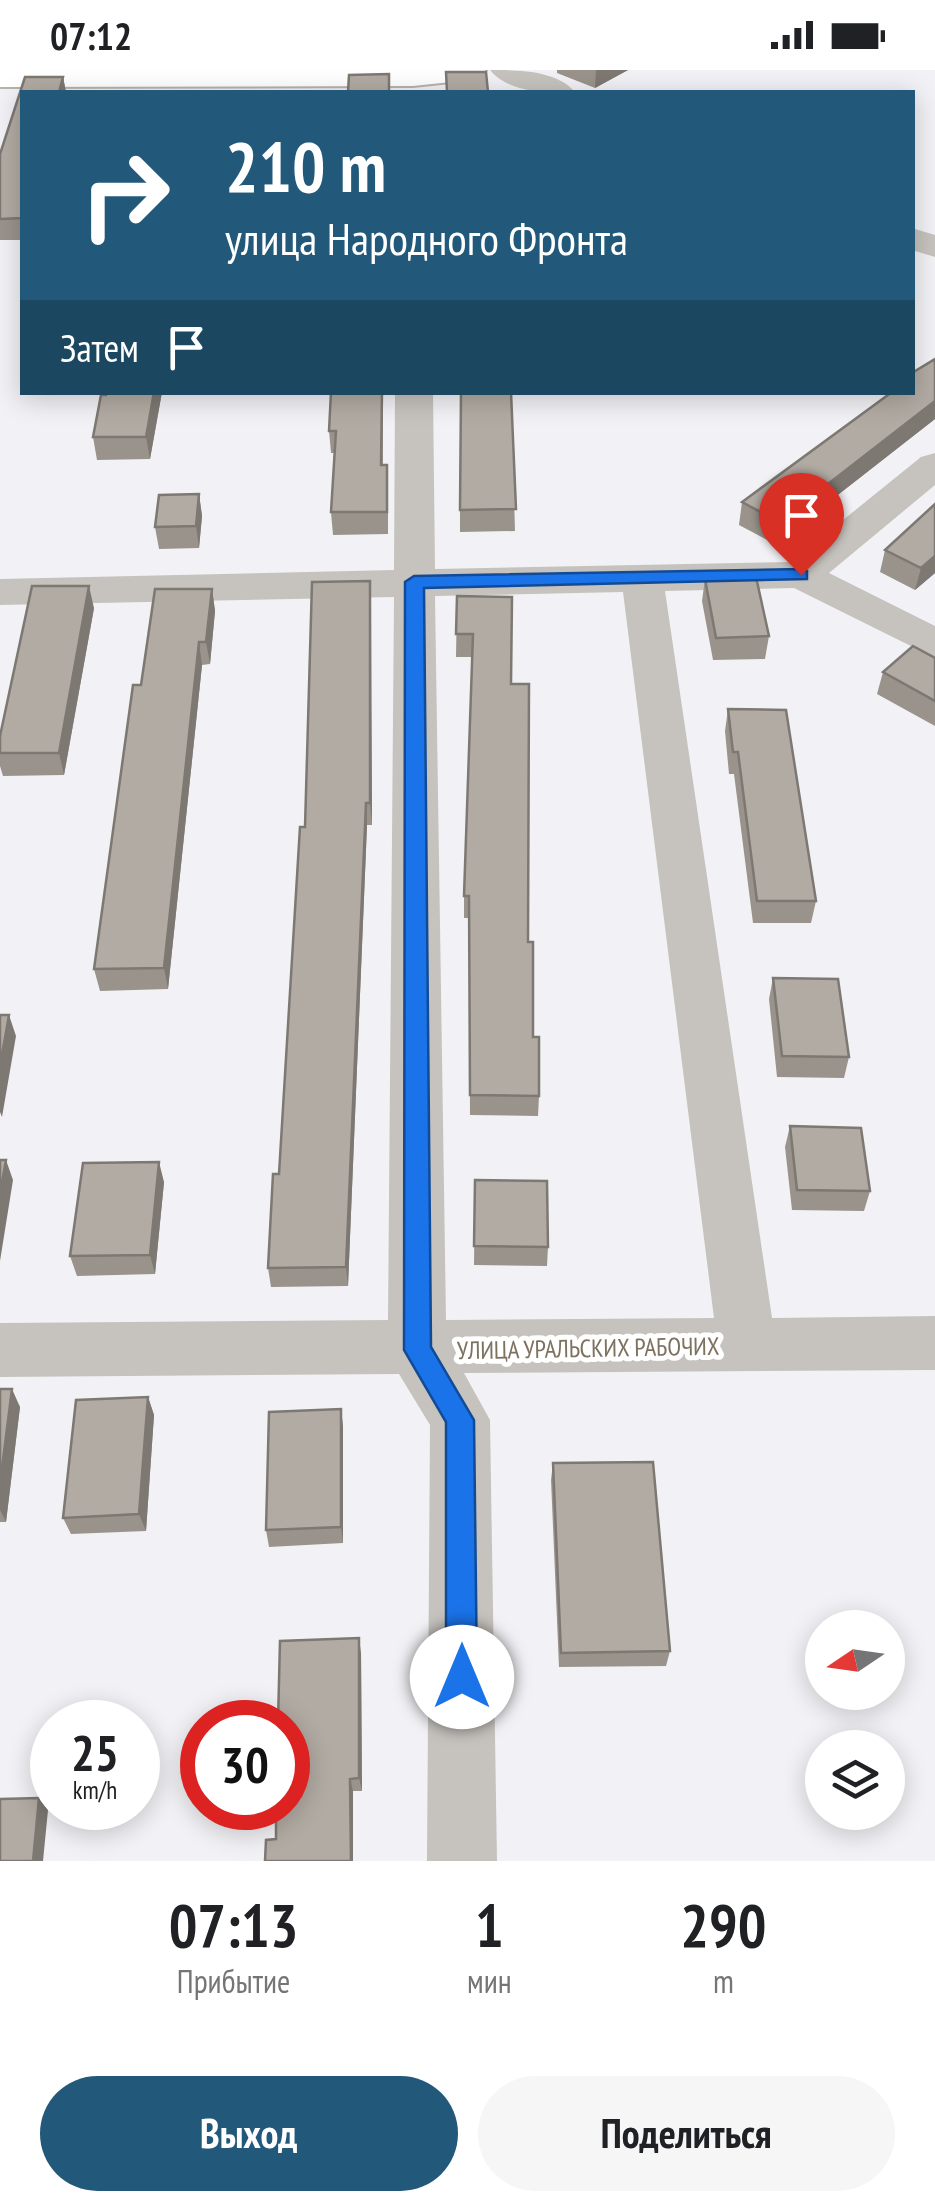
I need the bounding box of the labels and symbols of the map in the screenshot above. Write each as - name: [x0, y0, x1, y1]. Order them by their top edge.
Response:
- pin: [759, 473, 844, 576]
- street label: УЛИЦА УРАЛЬСКИХ РАБОЧИХ: [456, 1330, 720, 1366]
- north arrow: [805, 1610, 905, 1710]
- position arrow: [410, 1625, 514, 1729]
- speed limit sign: 30: [180, 1700, 310, 1830]

